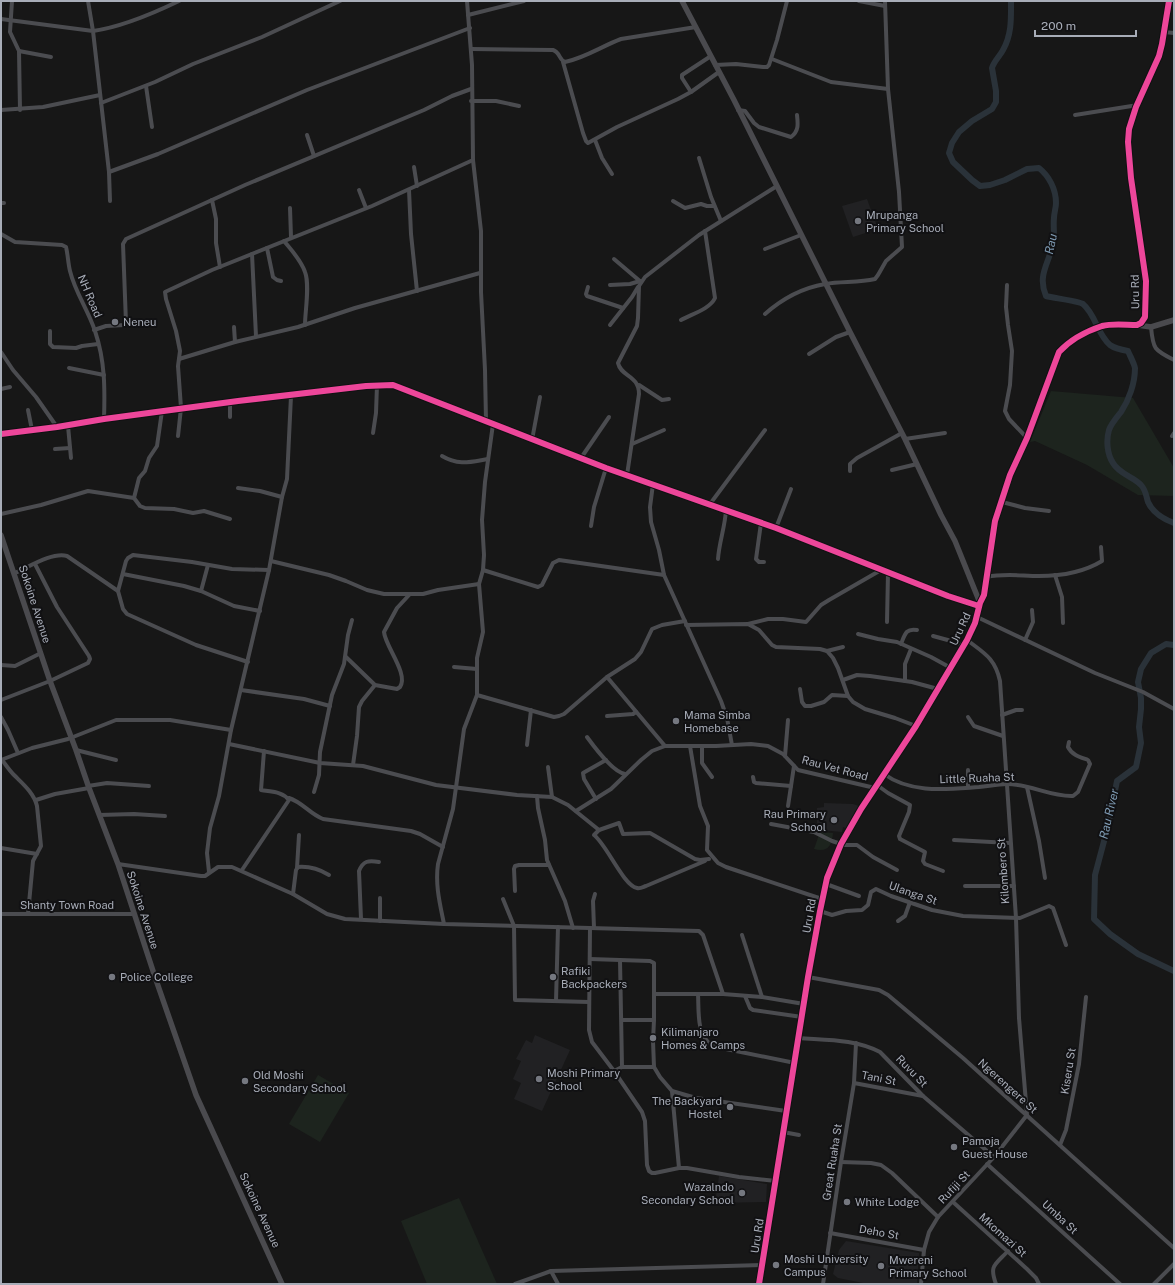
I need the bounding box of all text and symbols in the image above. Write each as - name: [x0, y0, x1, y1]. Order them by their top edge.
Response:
- scale bar: [1035, 12, 1136, 38]
- text: 200 m: [1041, 19, 1076, 33]
- place label: Mrupanga Primary School: [866, 209, 944, 234]
- marker: Mrupanga Primary School: [853, 216, 863, 226]
- water label: Rau: [1042, 232, 1060, 256]
- street label: NH Road: [76, 273, 104, 319]
- street label: Uru Rd: [1129, 274, 1141, 310]
- place label: Neneu: [123, 316, 156, 328]
- marker: Neneu: [110, 317, 120, 327]
- street label: Sokoine Avenue: [17, 563, 53, 645]
- street label: Uru Rd: [947, 611, 973, 647]
- place label: Mama Simba Homebase: [684, 709, 750, 734]
- marker: Mama Simba Homebase: [671, 716, 681, 726]
- street label: Rau Vet Road: [801, 753, 869, 783]
- street label: Little Ruaha St: [939, 771, 1015, 785]
- water label: Rau River: [1096, 787, 1122, 841]
- place label: Rau Primary School: [764, 808, 826, 833]
- marker: Rau Primary School: [829, 815, 839, 825]
- street label: Kilombero St: [995, 837, 1011, 905]
- street label: Sokoine Avenue: [125, 869, 161, 951]
- street label: Ulanga St: [887, 879, 939, 907]
- street label: Uru Rd: [800, 898, 818, 934]
- street label: Shanty Town Road: [20, 899, 114, 911]
- place label: Rafiki Backpackers: [561, 965, 627, 990]
- place label: Police College: [120, 971, 193, 983]
- marker: Police College: [107, 972, 117, 982]
- marker: Rafiki Backpackers: [548, 972, 558, 982]
- place label: Kilimanjaro Homes & Camps: [661, 1026, 746, 1051]
- marker: Kilimanjaro Homes & Camps: [648, 1033, 658, 1043]
- street label: Kiseru St: [1058, 1047, 1078, 1095]
- street label: Ruvu St: [894, 1053, 930, 1089]
- street label: Ngerengere St: [976, 1056, 1040, 1116]
- place label: Moshi Primary School: [547, 1067, 620, 1092]
- place label: Old Moshi Secondary School: [253, 1069, 346, 1094]
- street label: Tani St: [861, 1069, 897, 1087]
- marker: Moshi Primary School: [534, 1074, 544, 1084]
- marker: Old Moshi Secondary School: [240, 1076, 250, 1086]
- place label: The Backyard Hostel: [652, 1095, 722, 1120]
- marker: The Backyard Hostel: [725, 1102, 735, 1112]
- street label: Great Ruaha St: [820, 1123, 844, 1201]
- place label: Pamoja Guest House: [962, 1135, 1028, 1160]
- marker: Pamoja Guest House: [949, 1142, 959, 1152]
- street label: Rufiji St: [936, 1168, 972, 1206]
- street label: Sokoine Avenue: [237, 1171, 283, 1249]
- place label: Wazalndo Secondary School: [641, 1181, 734, 1206]
- marker: Wazalndo Secondary School: [737, 1188, 747, 1198]
- place label: White Lodge: [855, 1196, 919, 1208]
- marker: White Lodge: [842, 1197, 852, 1207]
- street label: Umba St: [1040, 1198, 1080, 1236]
- street label: Mkomazi St: [977, 1211, 1029, 1259]
- street label: Uru Rd: [748, 1218, 766, 1254]
- street label: Deho St: [858, 1223, 900, 1241]
- place label: Moshi University Campus: [784, 1253, 868, 1278]
- place label: Mwereni Primary School: [889, 1254, 967, 1279]
- marker: Moshi University Campus: [771, 1260, 781, 1270]
- marker: Mwereni Primary School: [876, 1261, 886, 1271]

